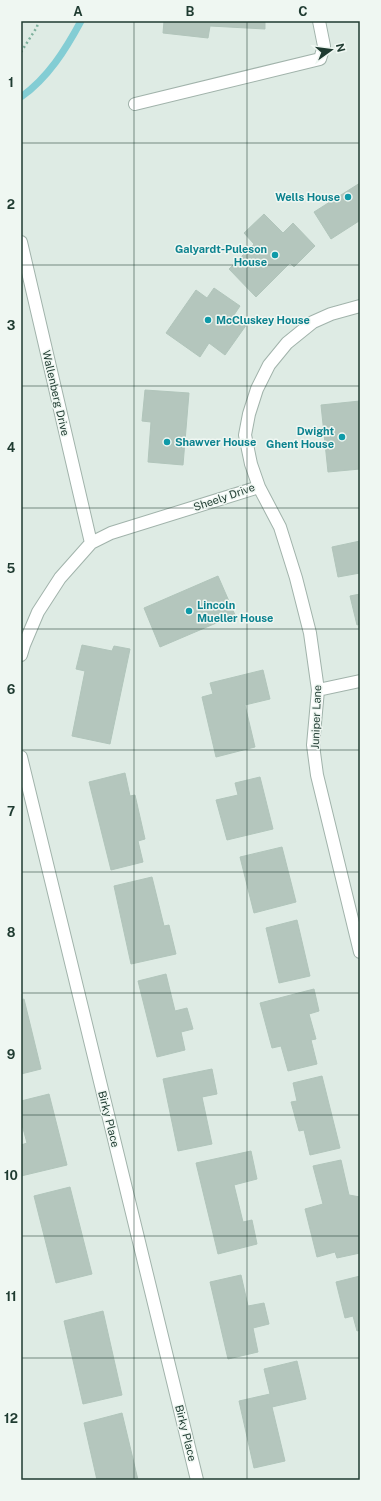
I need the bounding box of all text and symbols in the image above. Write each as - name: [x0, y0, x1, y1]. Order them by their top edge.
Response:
- text: A: [73, 4, 83, 19]
- text: B: [186, 4, 195, 19]
- text: C: [298, 4, 308, 19]
- north arrow: [311, 30, 351, 70]
- text: N: [334, 42, 348, 53]
- text: 1: [8, 75, 14, 90]
- place label: Wells House: [275, 191, 340, 203]
- marker: Wells House: [343, 192, 353, 202]
- text: 2: [7, 197, 15, 212]
- place label: Galyardt-Puleson House: [175, 243, 267, 268]
- marker: Galyardt-Puleson House: [270, 250, 280, 260]
- place label: McCluskey House: [216, 314, 310, 326]
- marker: McCluskey House: [203, 315, 213, 325]
- text: 3: [7, 318, 16, 333]
- street label: Wallenberg Drive: [40, 349, 72, 437]
- place label: Dwight Ghent House: [266, 425, 334, 450]
- marker: Dwight Ghent House: [337, 432, 347, 442]
- place label: Shawver House: [175, 436, 256, 448]
- marker: Shawver House: [162, 437, 172, 447]
- text: 4: [7, 440, 16, 455]
- street label: Sheely Drive: [192, 481, 256, 513]
- text: 5: [7, 561, 16, 576]
- place label: Lincoln Mueller House: [197, 599, 273, 624]
- marker: Lincoln Mueller House: [184, 606, 194, 616]
- text: 6: [7, 682, 16, 697]
- street label: Juniper Lane: [309, 685, 323, 749]
- text: 7: [7, 804, 15, 819]
- text: 8: [7, 925, 16, 940]
- text: 9: [7, 1047, 15, 1062]
- street label: Birky Place: [96, 1089, 122, 1149]
- text: 10: [4, 1168, 18, 1183]
- text: 11: [5, 1289, 17, 1304]
- street label: Birky Place: [173, 1403, 199, 1463]
- text: 12: [4, 1411, 18, 1426]

